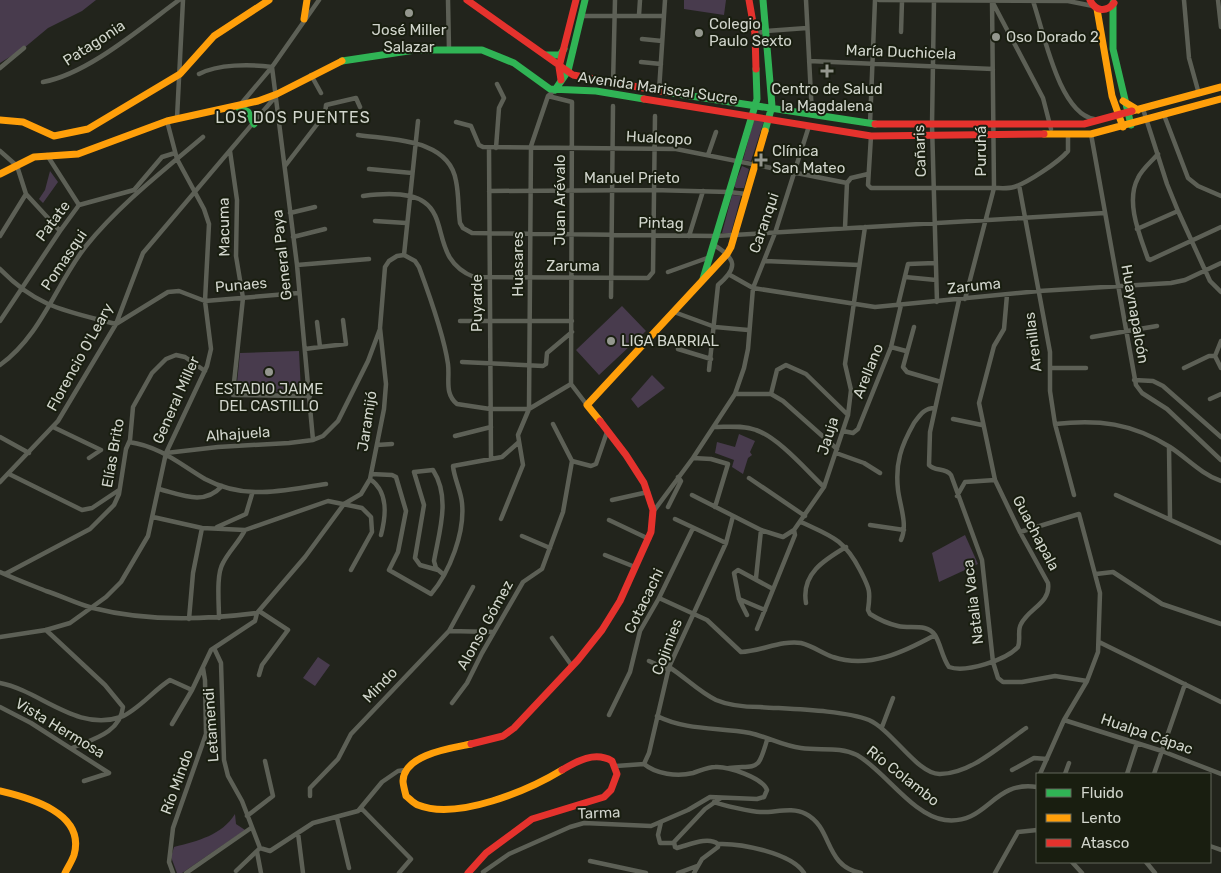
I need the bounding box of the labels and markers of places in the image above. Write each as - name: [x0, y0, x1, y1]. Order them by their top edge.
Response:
- marker: José Miller Salazar: [403, 7, 415, 19]
- place label: Colegio Paulo Sexto: [709, 15, 792, 50]
- place label: José Miller Salazar: [372, 21, 447, 56]
- marker: Colegio Paulo Sexto: [693, 27, 705, 39]
- place label: Oso Dorado 2: [1006, 28, 1099, 46]
- marker: Oso Dorado 2: [990, 31, 1002, 43]
- marker: Centro de Salud la Magdalena: [820, 64, 834, 78]
- place label: Centro de Salud la Magdalena: [771, 80, 883, 115]
- place label: Clínica San Mateo: [772, 142, 845, 177]
- marker: Clínica San Mateo: [754, 153, 768, 167]
- place label: LIGA BARRIAL: [621, 332, 720, 350]
- marker: LIGA BARRIAL: [605, 335, 617, 347]
- marker: ESTADIO JAIME DEL CASTILLO: [263, 366, 275, 378]
- place label: ESTADIO JAIME DEL CASTILLO: [215, 380, 323, 415]

